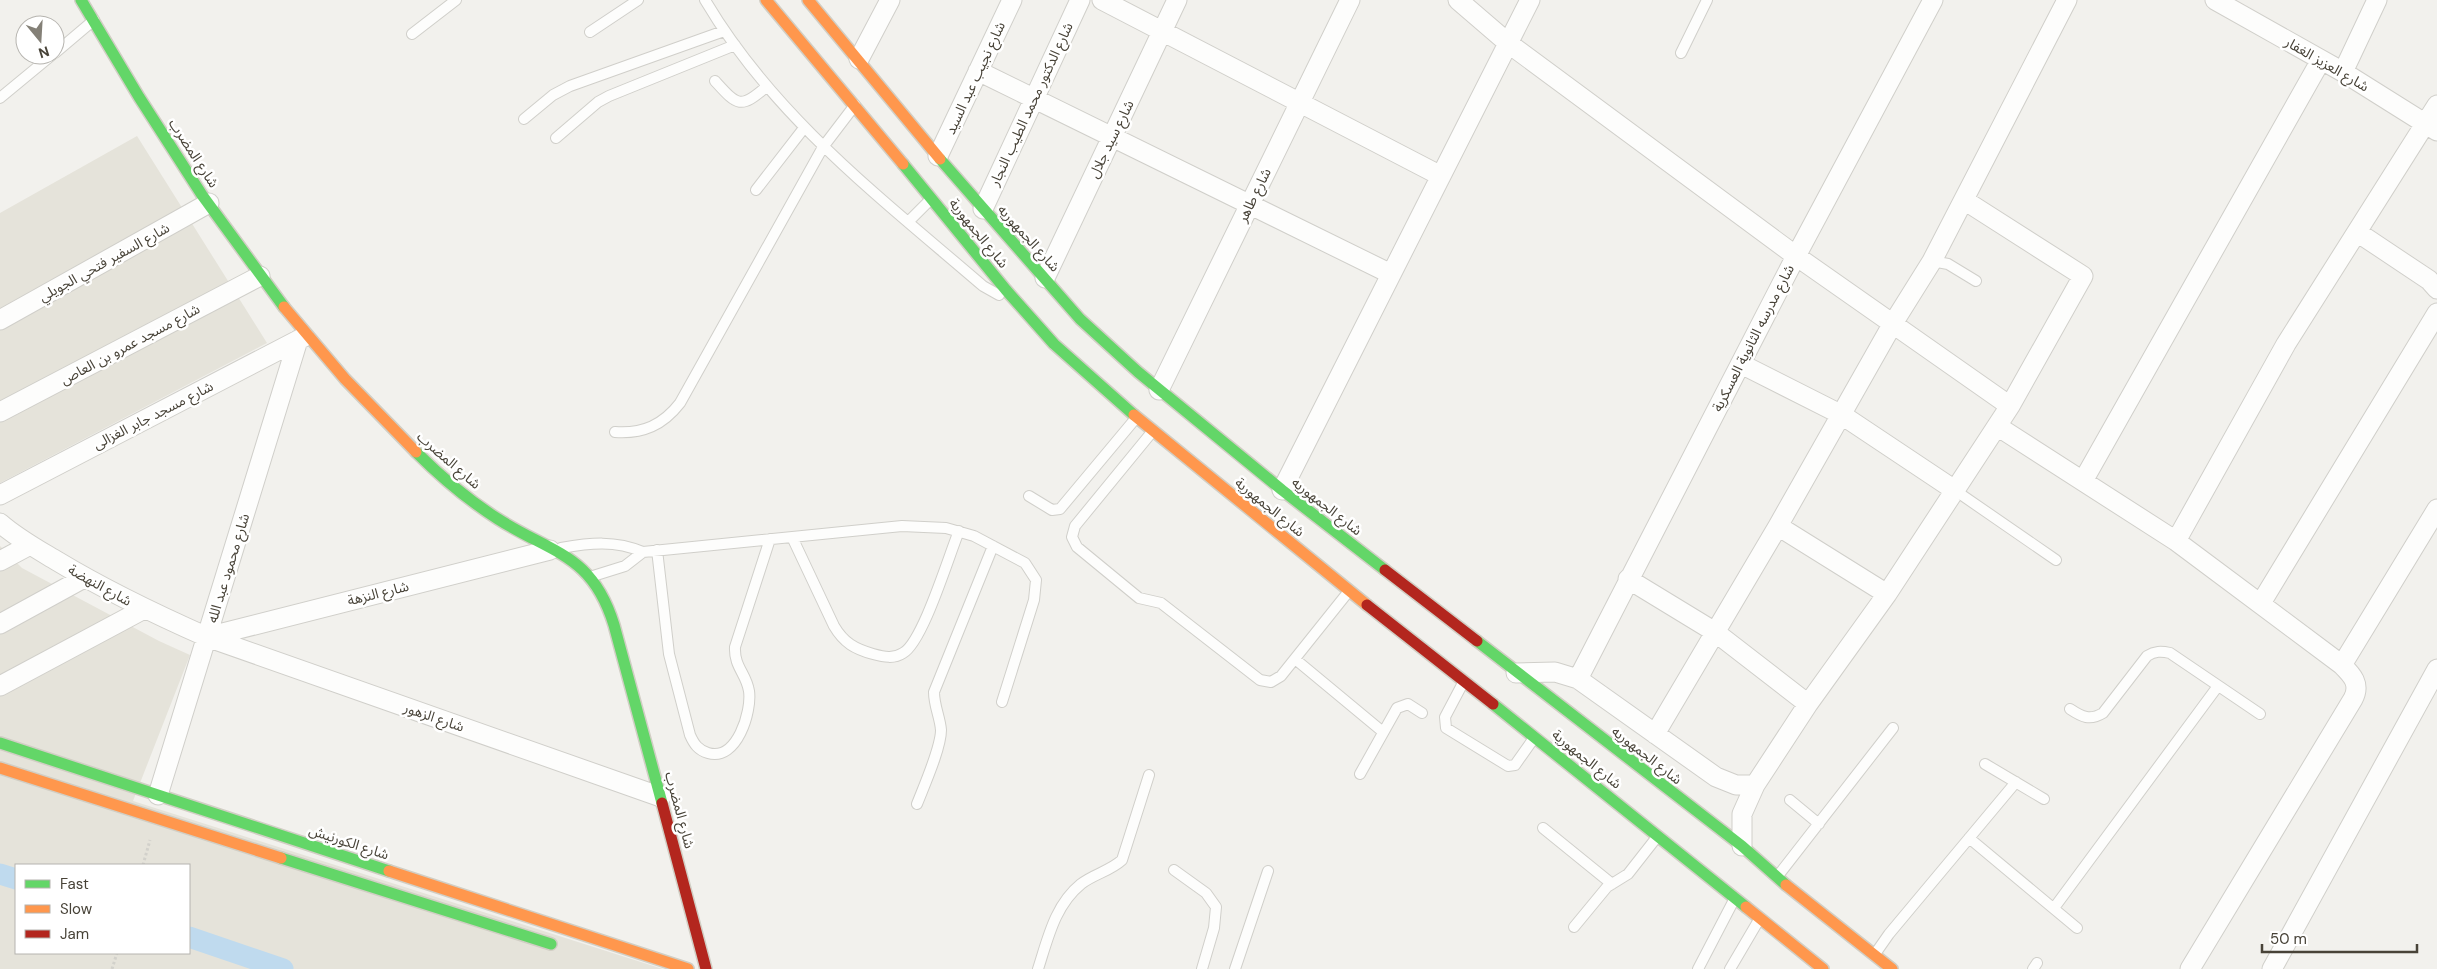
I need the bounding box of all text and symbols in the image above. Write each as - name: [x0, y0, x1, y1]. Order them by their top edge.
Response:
- north arrow: [15, 15, 65, 65]
- street label: شارع نجيب عبد السيد: [941, 19, 1011, 138]
- street label: شارع الدكتور محمد الطيب النجار: [985, 19, 1079, 190]
- street label: شارع العزيز الغفار: [2280, 32, 2372, 97]
- text: N: [36, 42, 52, 63]
- street label: شارع سيد جلال: [1084, 97, 1139, 182]
- street label: شارع المضرب: [163, 115, 223, 192]
- street label: شارع طاهر: [1233, 165, 1277, 227]
- street label: شارع الجمهورية: [944, 195, 1013, 273]
- street label: شارع الجمهوريه: [993, 201, 1064, 277]
- street label: شارع السفير فتحي الجويلي: [35, 219, 174, 307]
- street label: شارع مدرسه الثانوية العسكرية: [1708, 261, 1800, 416]
- street label: شارع مسجد عمرو بن العاص: [57, 300, 204, 390]
- street label: شارع مسجد جابر الغزالى: [90, 377, 217, 455]
- street label: شارع المضرب: [412, 427, 485, 494]
- street label: شارع الجمهورية: [1230, 473, 1308, 542]
- street label: شارع الجمهوريه: [1287, 473, 1366, 541]
- street label: شارع محمود عبد الله: [203, 511, 255, 625]
- street label: شارع النهضة: [64, 560, 135, 612]
- street label: شارع النزهة: [345, 577, 411, 611]
- street label: شارع الزهور: [400, 698, 467, 738]
- street label: شارع الجمهوريه: [1607, 722, 1686, 790]
- street label: شارع الجمهورية: [1547, 725, 1625, 794]
- street label: شارع المضرب: [659, 770, 699, 851]
- street label: شارع الكورنيش: [306, 821, 391, 865]
- legend: [15, 864, 190, 954]
- text: Fast: [60, 874, 89, 894]
- text: Slow: [60, 899, 93, 919]
- scale bar: [2262, 922, 2417, 954]
- text: Jam: [60, 924, 89, 944]
- text: 50 m: [2270, 929, 2307, 949]

